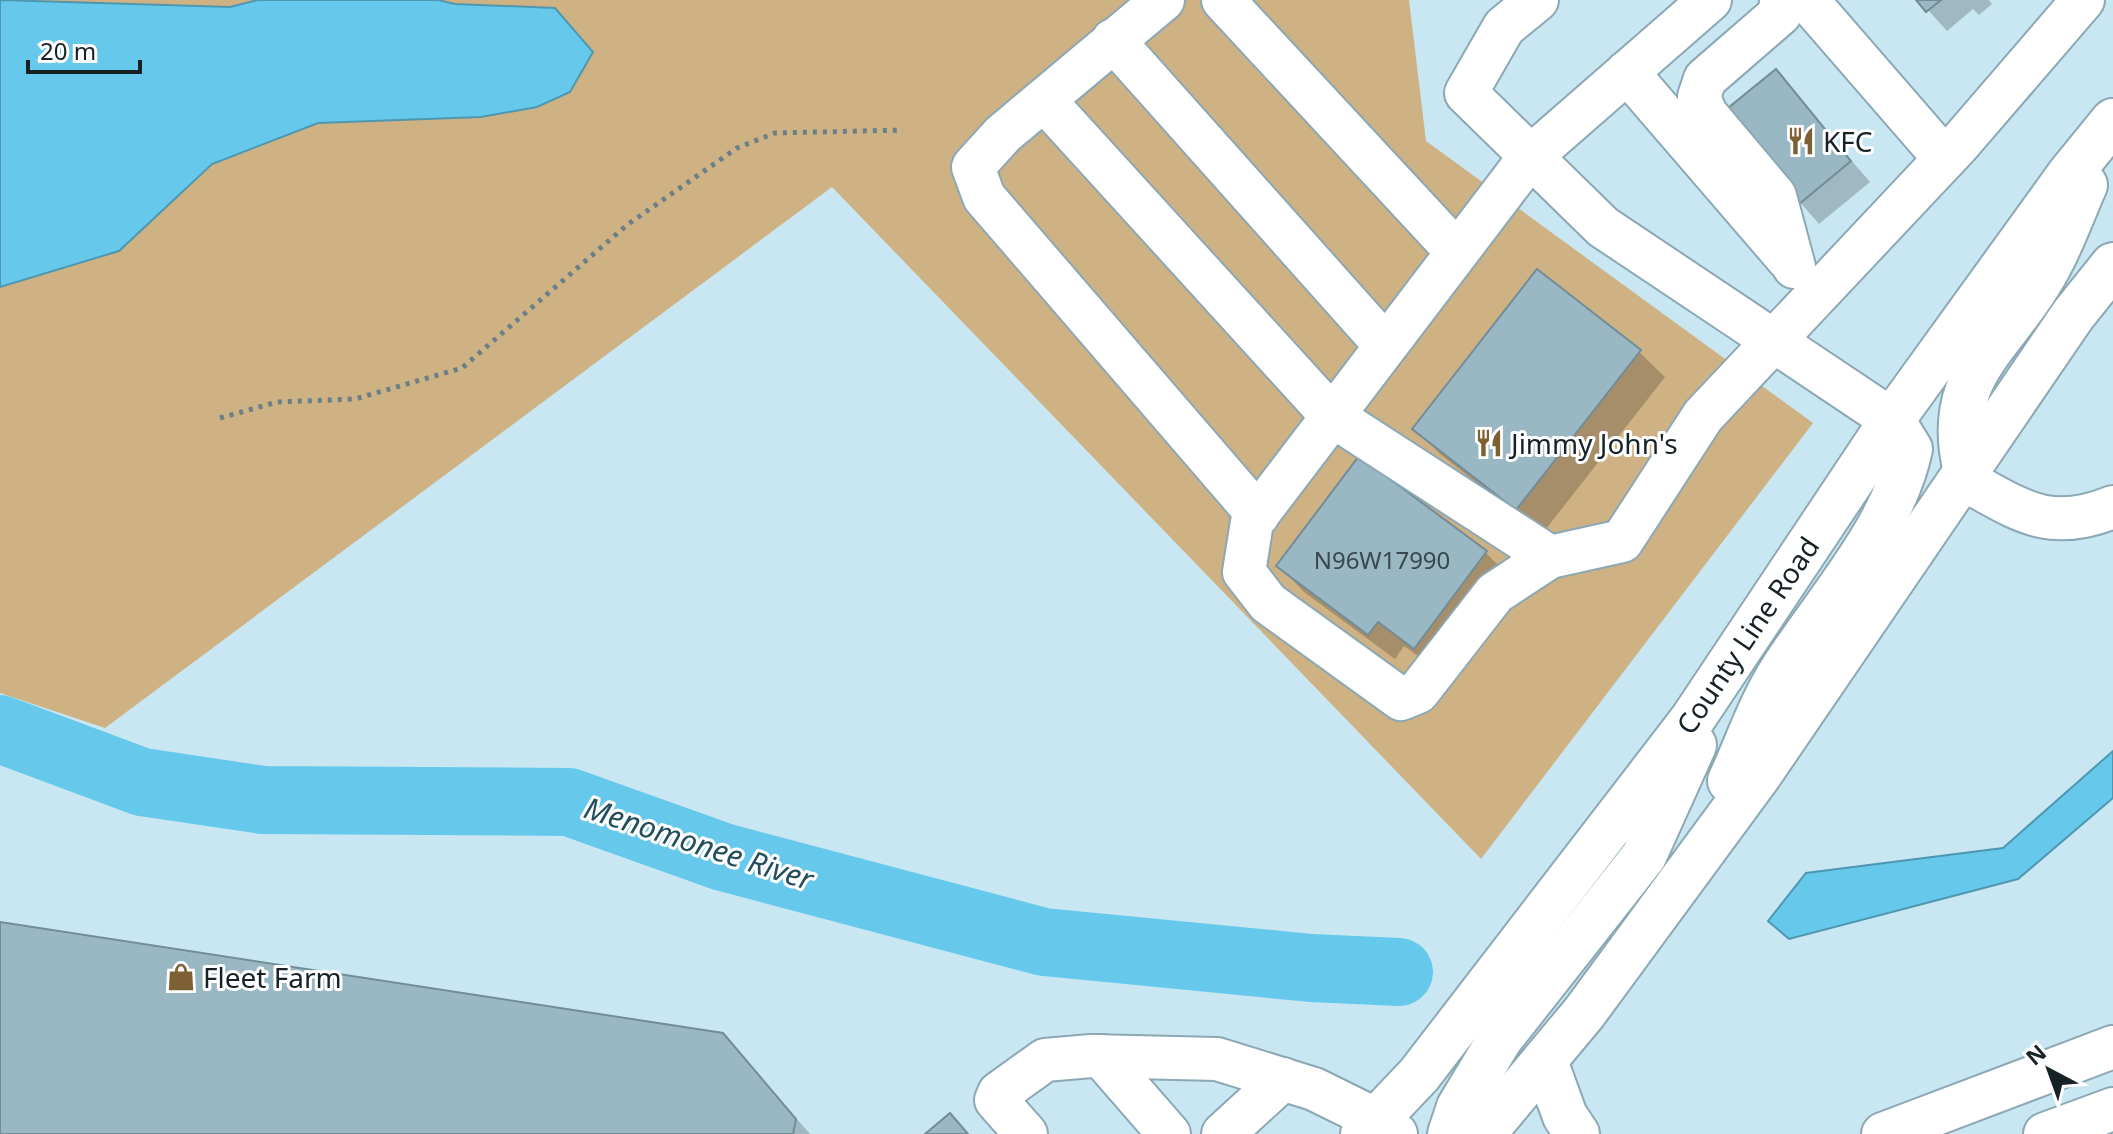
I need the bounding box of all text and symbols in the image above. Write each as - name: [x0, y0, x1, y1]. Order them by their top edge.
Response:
- scale bar: [28, 24, 140, 74]
- text: 20 m: [40, 34, 96, 67]
- place label: KFC: [1823, 122, 1873, 160]
- restaurant icon: KFC: [1786, 126, 1816, 156]
- place label: Jimmy John's: [1508, 424, 1678, 462]
- restaurant icon: Jimmy John's: [1474, 428, 1504, 458]
- street label: County Line Road: [1667, 529, 1827, 741]
- house number: N96W17990: [1314, 543, 1450, 576]
- water label: Menomonee River: [579, 787, 820, 900]
- place label: Fleet Farm: [203, 958, 342, 996]
- shop icon: Fleet Farm: [166, 962, 196, 992]
- north arrow: [2009, 1030, 2089, 1110]
- text: N: [2019, 1037, 2052, 1071]

